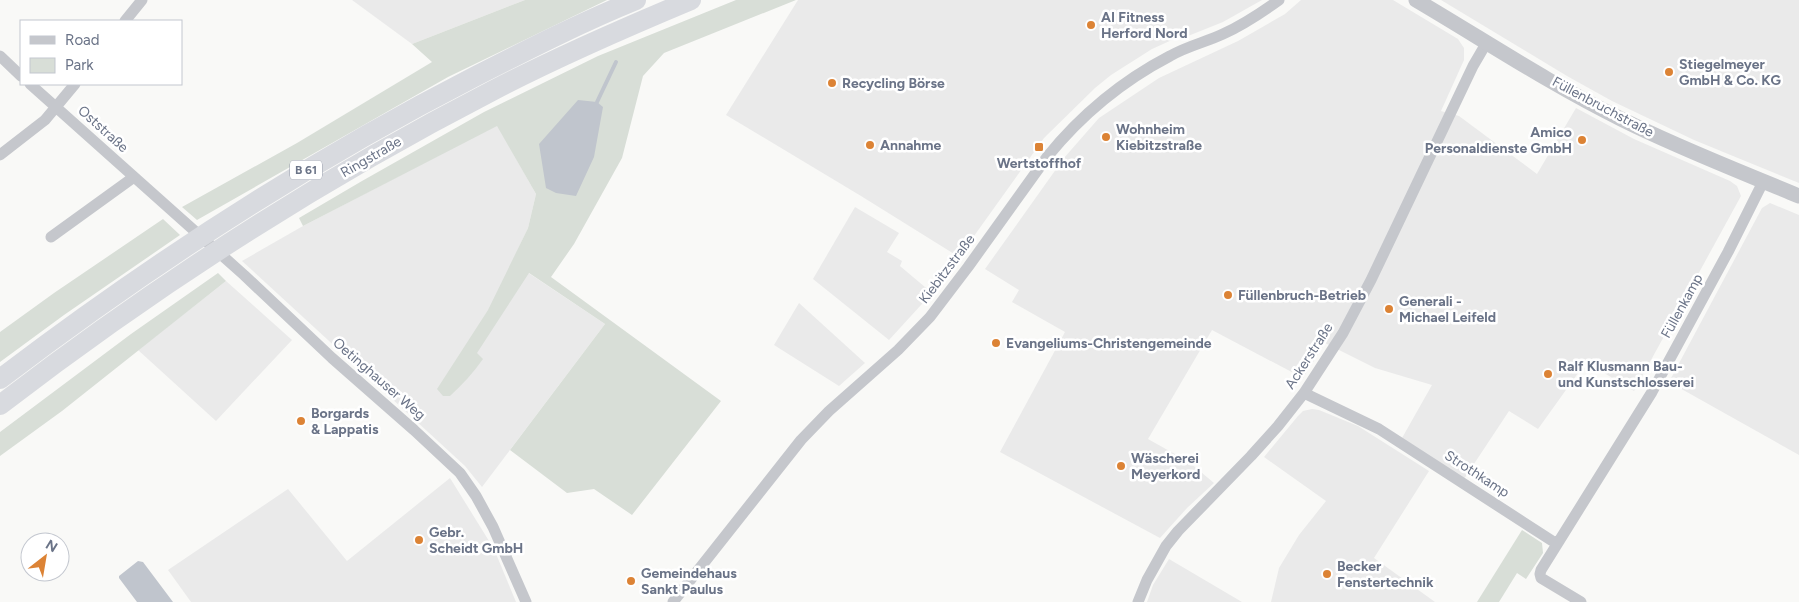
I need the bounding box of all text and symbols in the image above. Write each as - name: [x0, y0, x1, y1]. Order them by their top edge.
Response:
- place label: AI Fitness Herford Nord: [1101, 9, 1188, 42]
- marker: AI Fitness Herford Nord: [1085, 19, 1097, 31]
- legend: [20, 20, 182, 85]
- text: Road: [65, 31, 100, 49]
- text: Park: [65, 56, 94, 74]
- place label: Stiegelmeyer GmbH & Co. KG: [1679, 56, 1782, 89]
- marker: Stiegelmeyer GmbH & Co. KG: [1663, 66, 1675, 78]
- street label: Füllenbruchstraße: [1549, 73, 1657, 141]
- place label: Recycling Börse: [842, 75, 945, 92]
- marker: Recycling Börse: [826, 77, 838, 89]
- street label: Oststraße: [74, 102, 132, 156]
- place label: Wohnheim Kiebitzstraße: [1116, 121, 1202, 154]
- place label: Amico Personaldienste GmbH: [1425, 124, 1572, 157]
- marker: Wohnheim Kiebitzstraße: [1100, 131, 1112, 143]
- street label: Ringstraße: [338, 133, 405, 181]
- marker: Amico Personaldienste GmbH: [1576, 134, 1588, 146]
- place label: Annahme: [880, 137, 942, 154]
- marker: Annahme: [864, 139, 876, 151]
- marker: Wertstoffhof: [1033, 141, 1045, 153]
- place label: Wertstoffhof: [997, 155, 1082, 172]
- road number: B 61: [290, 160, 322, 180]
- street label: Kiebitzstraße: [915, 231, 979, 307]
- street label: Füllenkamp: [1657, 271, 1707, 341]
- place label: Füllenbruch-Betrieb: [1238, 287, 1366, 304]
- marker: Füllenbruch-Betrieb: [1222, 289, 1234, 301]
- place label: Generali - Michael Leifeld: [1399, 293, 1496, 326]
- marker: Generali - Michael Leifeld: [1383, 303, 1395, 315]
- street label: Ackerstraße: [1281, 320, 1337, 392]
- street label: Oetinghauser Weg: [329, 334, 429, 424]
- place label: Evangeliums-Christengemeinde: [1006, 335, 1212, 352]
- marker: Evangeliums-Christengemeinde: [990, 337, 1002, 349]
- place label: Ralf Klusmann Bau- und Kunstschlosserei: [1558, 358, 1694, 391]
- marker: Ralf Klusmann Bau- und Kunstschlosserei: [1542, 368, 1554, 380]
- place label: Borgards & Lappatis: [311, 405, 379, 438]
- marker: Borgards & Lappatis: [295, 415, 307, 427]
- street label: Strothkamp: [1441, 447, 1513, 501]
- place label: Wäscherei Meyerkord: [1131, 450, 1200, 483]
- marker: Wäscherei Meyerkord: [1115, 460, 1127, 472]
- place label: Gebr. Scheidt GmbH: [429, 524, 523, 557]
- north arrow: [20, 532, 70, 582]
- marker: Gebr. Scheidt GmbH: [413, 534, 425, 546]
- text: N: [42, 536, 60, 556]
- place label: Becker Fenstertechnik: [1337, 558, 1434, 591]
- place label: Gemeindehaus Sankt Paulus: [641, 565, 737, 598]
- marker: Becker Fenstertechnik: [1321, 568, 1333, 580]
- marker: Gemeindehaus Sankt Paulus: [625, 575, 637, 587]

